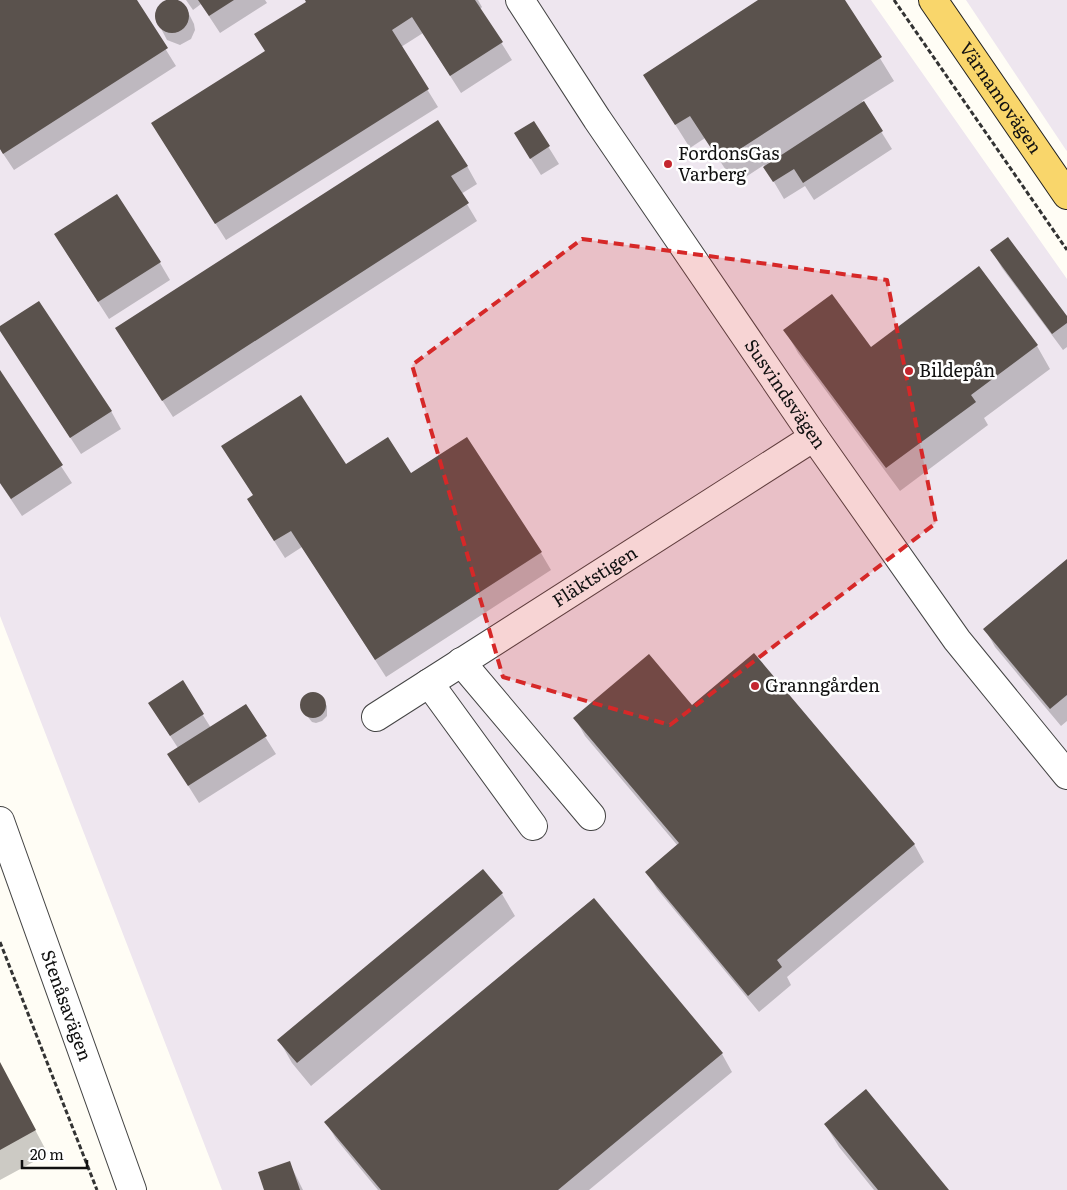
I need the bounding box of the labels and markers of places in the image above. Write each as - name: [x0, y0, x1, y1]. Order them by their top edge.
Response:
- place label: FordonsGas Varberg: [678, 139, 779, 187]
- marker: FordonsGas Varberg: [662, 158, 674, 170]
- place label: Bildepån: [919, 356, 995, 383]
- marker: Bildepån: [903, 365, 915, 377]
- place label: Granngården: [765, 671, 880, 698]
- marker: Granngården: [749, 680, 761, 692]

